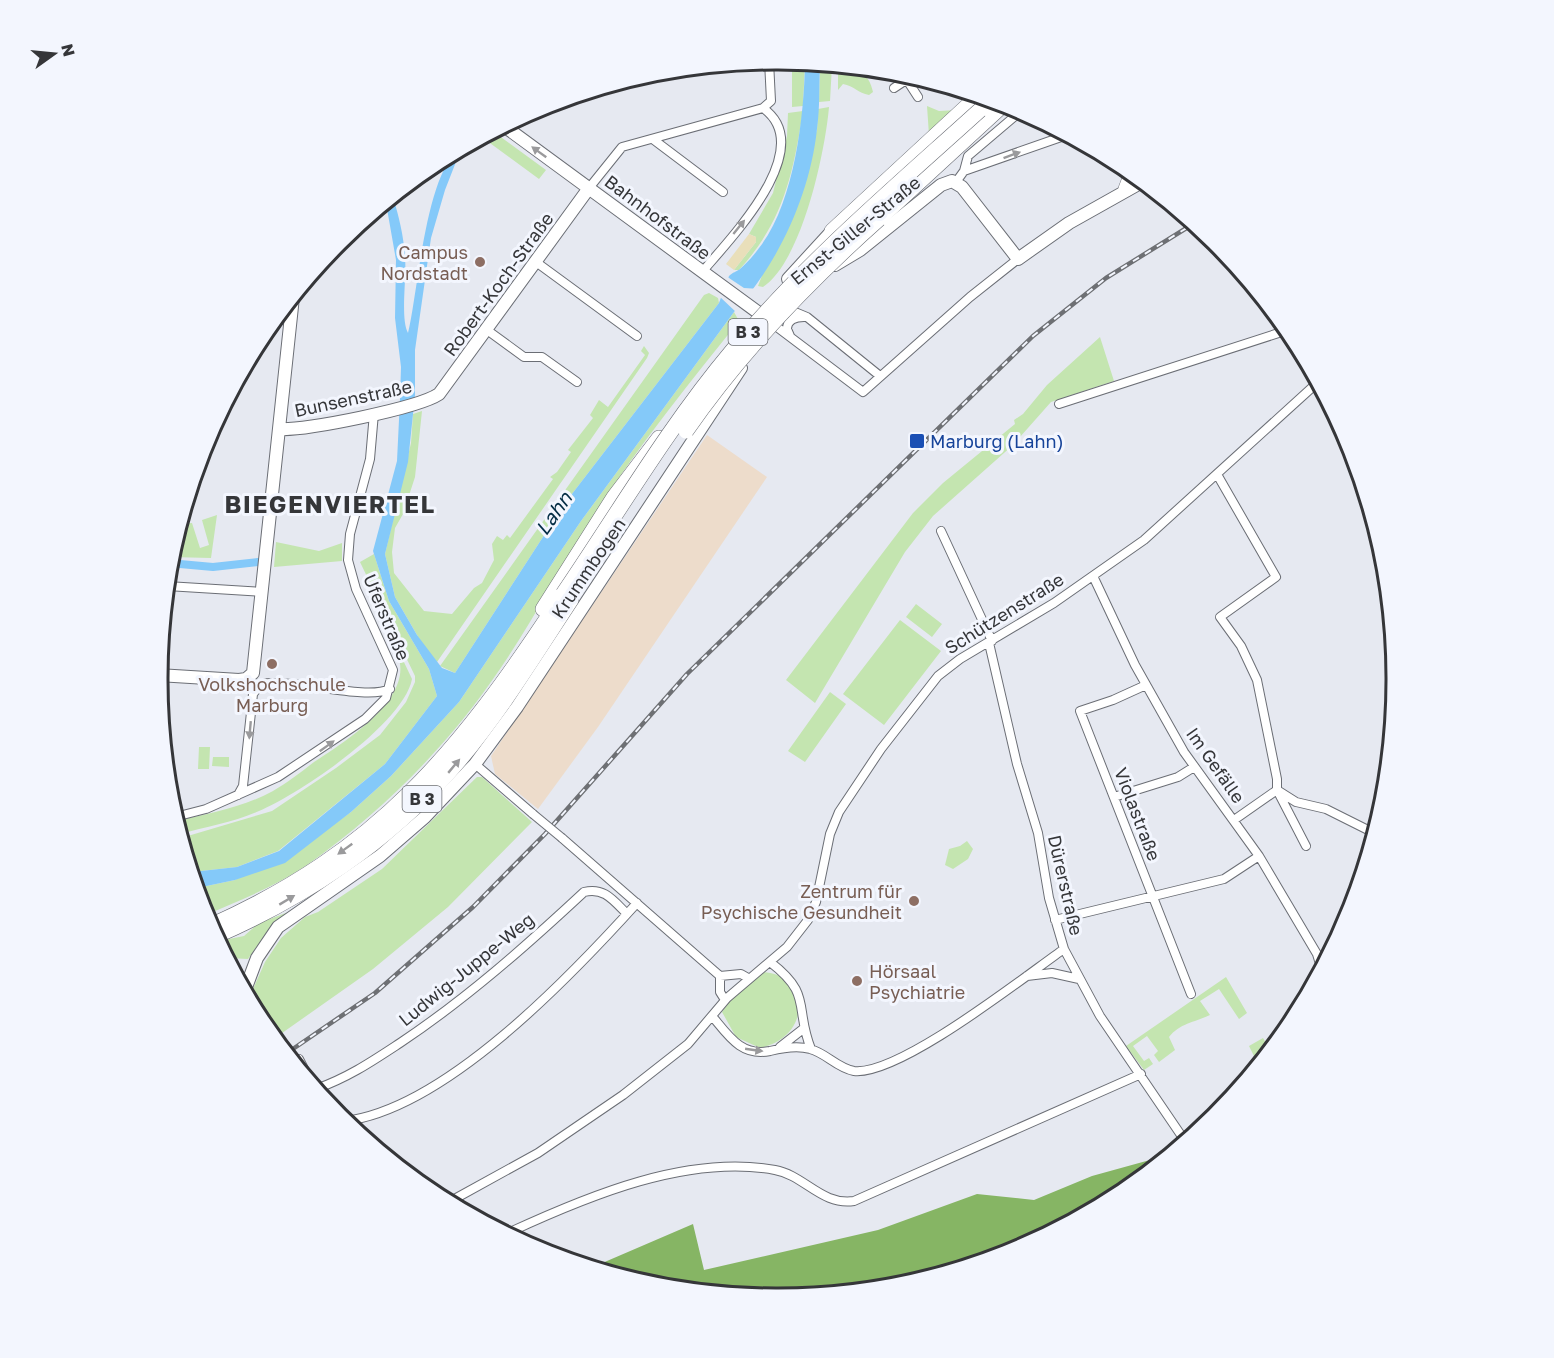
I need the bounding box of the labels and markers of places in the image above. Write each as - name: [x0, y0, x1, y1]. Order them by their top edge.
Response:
- place label: Campus Nordstadt: [380, 241, 468, 284]
- marker: Campus Nordstadt: [473, 255, 487, 269]
- place label: Marburg (Lahn): [930, 430, 1063, 452]
- marker: Marburg (Lahn): [908, 432, 926, 450]
- marker: Volkshochschule Marburg: [265, 657, 279, 671]
- place label: Volkshochschule Marburg: [198, 673, 346, 716]
- place label: Zentrum für Psychische Gesundheit: [701, 880, 902, 923]
- marker: Zentrum für Psychische Gesundheit: [907, 894, 921, 908]
- place label: Hörsaal Psychiatrie: [869, 960, 965, 1003]
- marker: Hörsaal Psychiatrie: [850, 974, 864, 988]

